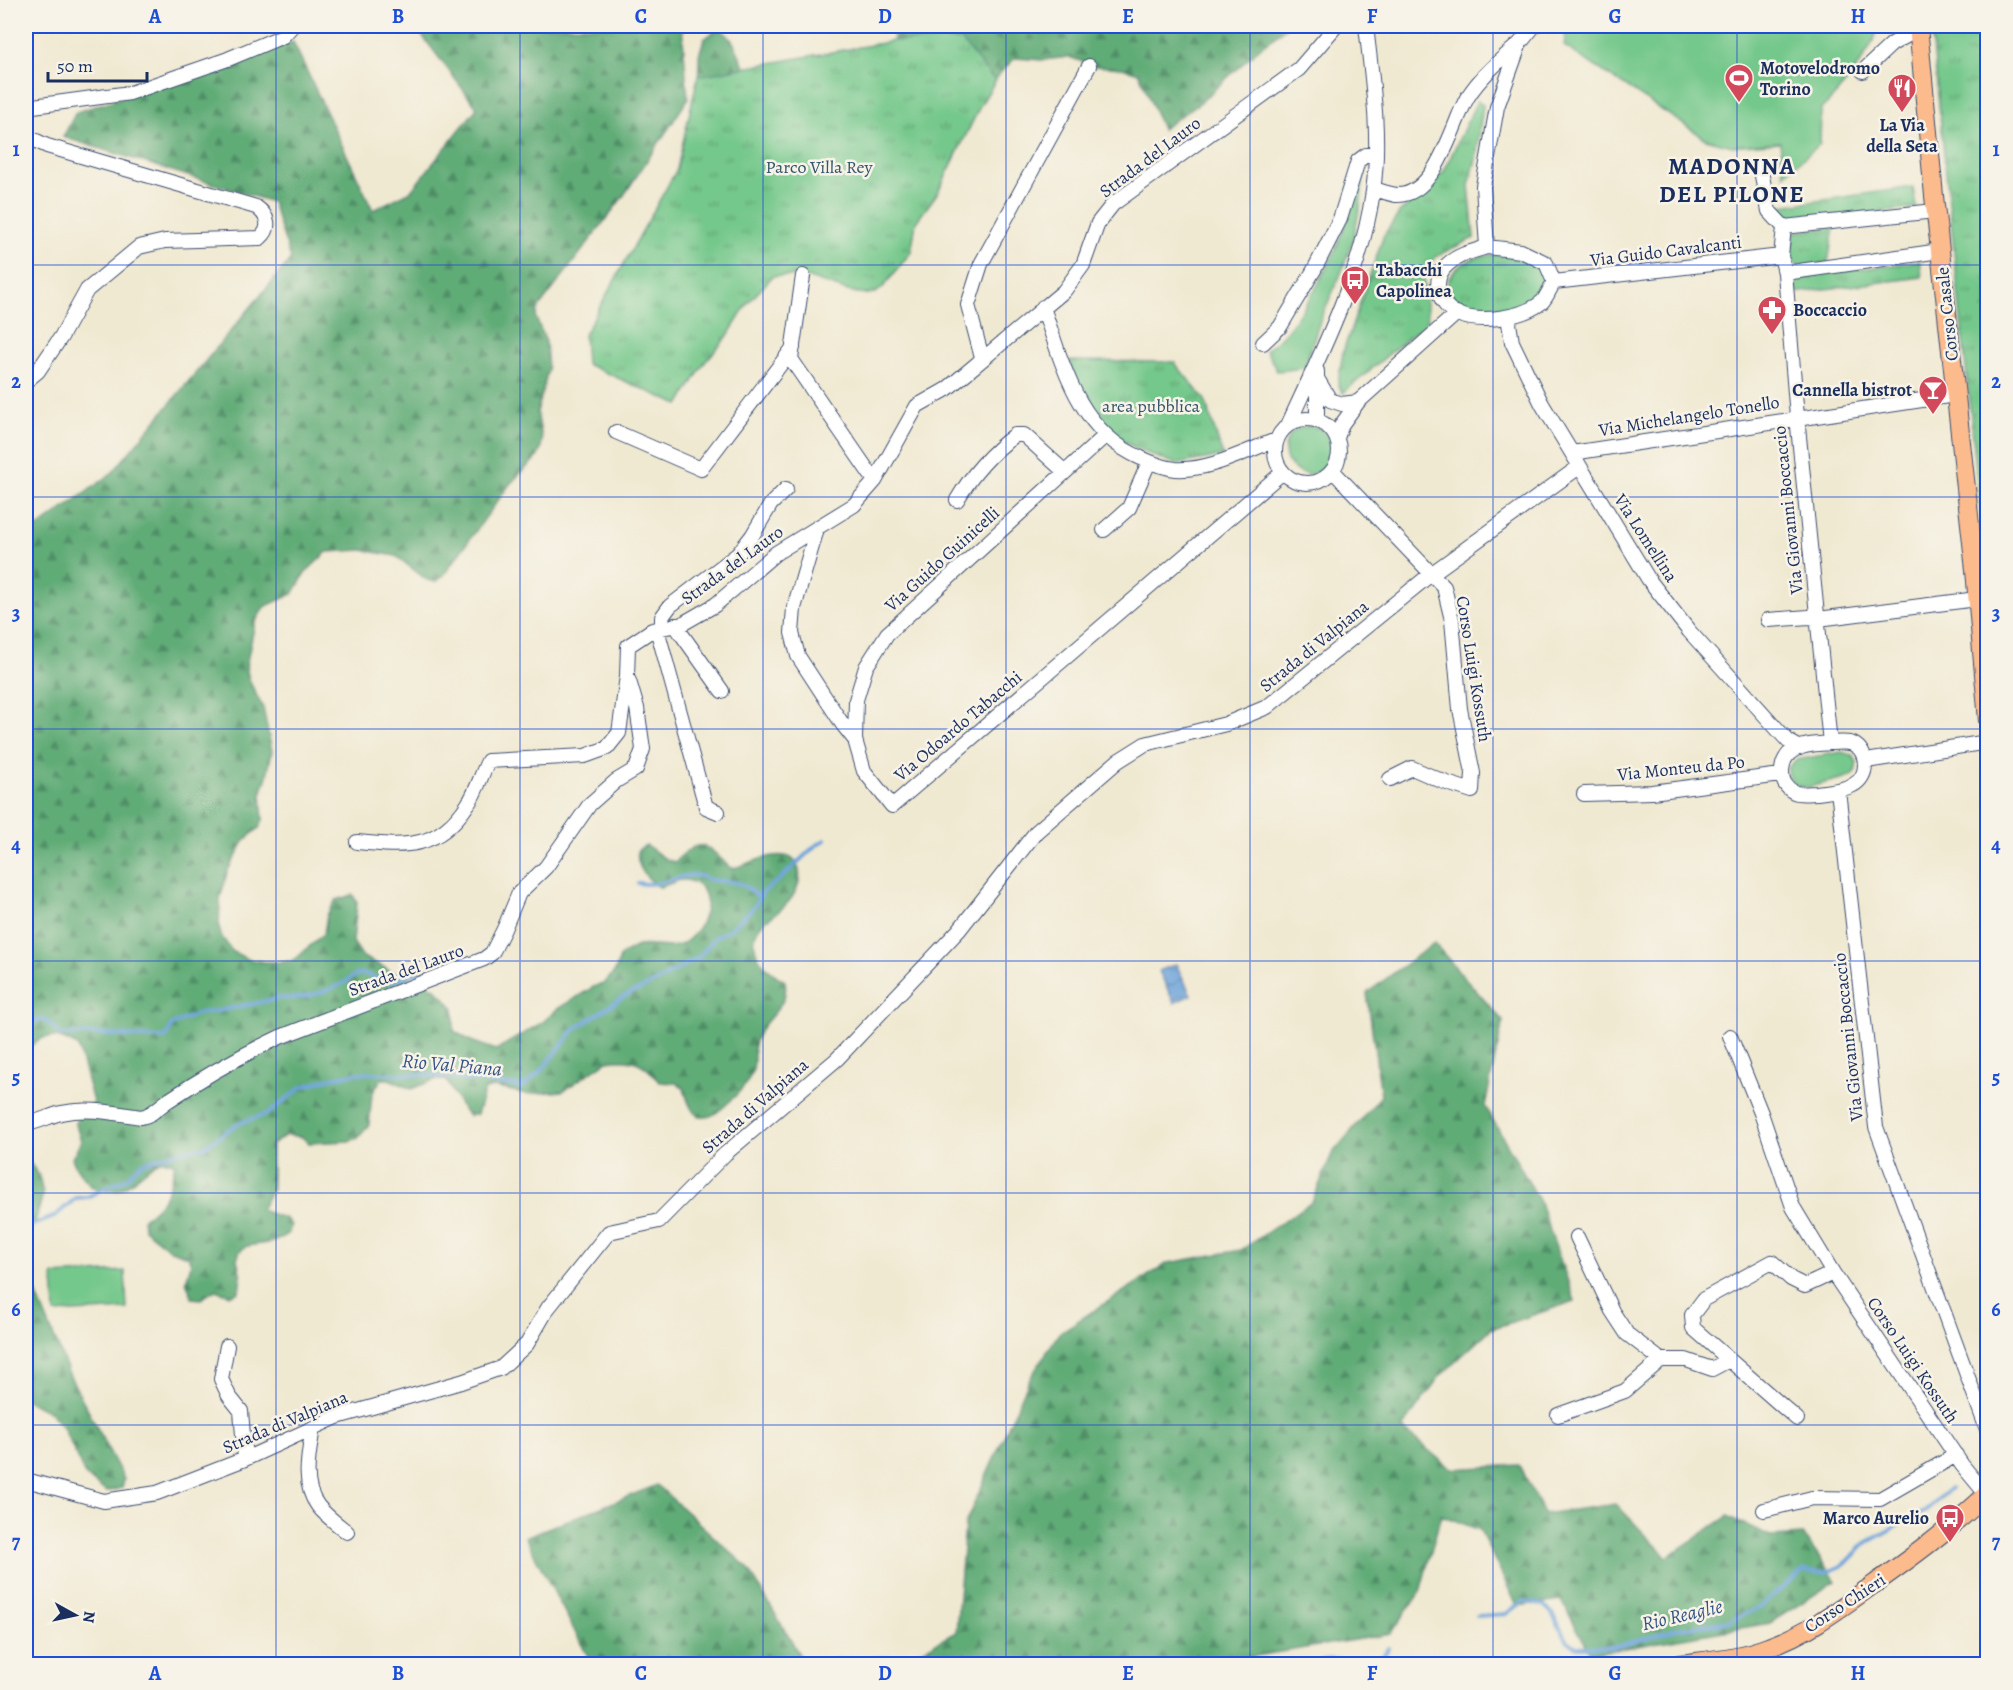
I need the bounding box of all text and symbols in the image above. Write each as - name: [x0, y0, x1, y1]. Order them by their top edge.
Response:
- text: A: [148, 3, 162, 30]
- text: B: [392, 3, 404, 30]
- text: C: [635, 3, 647, 30]
- text: D: [878, 3, 892, 30]
- text: E: [1122, 3, 1134, 30]
- text: F: [1367, 3, 1378, 30]
- text: G: [1608, 3, 1622, 30]
- text: H: [1851, 3, 1866, 30]
- scale bar: [48, 45, 147, 83]
- text: 50 m: [57, 54, 93, 78]
- place label: Motovelodromo Torino: [1760, 56, 1880, 101]
- sports icon: Motovelodromo Torino: [1723, 62, 1755, 104]
- restaurant icon: La Via della Seta: [1886, 72, 1918, 114]
- street label: Strada del Lauro: [1095, 111, 1205, 203]
- place label: La Via della Seta: [1866, 113, 1938, 158]
- text: 1: [12, 136, 20, 163]
- text: 1: [1992, 136, 2000, 163]
- district label: MADONNA DEL PILONE: [1659, 150, 1805, 210]
- park label: Parco Villa Rey: [765, 155, 874, 179]
- street label: Via Guido Cavalcanti: [1588, 230, 1743, 272]
- place label: Tabacchi Capolinea: [1376, 258, 1452, 303]
- bus stop icon: Tabacchi Capolinea: [1339, 264, 1371, 306]
- street label: Corso Casale: [1930, 266, 1964, 362]
- pharmacy icon: Boccaccio: [1756, 294, 1788, 336]
- place label: Boccaccio: [1793, 298, 1867, 322]
- text: 2: [11, 368, 21, 395]
- text: 2: [1991, 368, 2001, 395]
- bar icon: Cannella bistrot: [1917, 374, 1949, 416]
- place label: Cannella bistrot: [1792, 378, 1912, 402]
- street label: Via Michelangelo Tonello: [1596, 390, 1781, 442]
- park label: area pubblica: [1102, 394, 1201, 418]
- street label: Via Giovanni Boccaccio: [1767, 425, 1809, 596]
- street label: Via Lomellina: [1608, 488, 1684, 587]
- street label: Via Guido Guinicelli: [879, 501, 1005, 618]
- street label: Strada del Lauro: [676, 520, 788, 610]
- street label: Strada di Valpiana: [1254, 594, 1374, 698]
- street label: Corso Luigi Kossuth: [1451, 594, 1497, 744]
- text: 3: [12, 600, 20, 627]
- text: 3: [1992, 600, 2000, 627]
- street label: Via Odoardo Tabacchi: [888, 665, 1027, 787]
- street label: Via Monteu da Po: [1615, 749, 1746, 787]
- text: 4: [11, 832, 21, 859]
- text: 4: [1991, 832, 2001, 859]
- street label: Strada del Lauro: [345, 938, 467, 1002]
- street label: Via Giovanni Boccaccio: [1827, 952, 1869, 1123]
- water label: Rio Val Piana: [401, 1047, 503, 1083]
- street label: Strada di Valpiana: [697, 1053, 814, 1159]
- text: 5: [12, 1064, 20, 1091]
- text: 5: [1992, 1064, 2000, 1091]
- street label: Corso Luigi Kossuth: [1862, 1292, 1964, 1428]
- text: 6: [11, 1296, 21, 1323]
- text: 6: [1991, 1296, 2001, 1323]
- street label: Strada di Valpiana: [219, 1385, 352, 1459]
- bus stop icon: Marco Aurelio: [1934, 1502, 1966, 1544]
- place label: Marco Aurelio: [1823, 1506, 1929, 1530]
- text: 7: [12, 1528, 21, 1555]
- text: 7: [1992, 1528, 2001, 1555]
- street label: Corso Chieri: [1800, 1568, 1890, 1638]
- north arrow: [45, 1585, 105, 1645]
- water label: Rio Reaglie: [1639, 1593, 1725, 1637]
- text: N: [77, 1610, 101, 1625]
- text: A: [148, 1660, 162, 1687]
- text: B: [392, 1660, 404, 1687]
- text: C: [635, 1660, 647, 1687]
- text: D: [878, 1660, 892, 1687]
- text: E: [1122, 1660, 1134, 1687]
- text: F: [1367, 1660, 1378, 1687]
- text: G: [1608, 1660, 1622, 1687]
- text: H: [1851, 1660, 1866, 1687]

